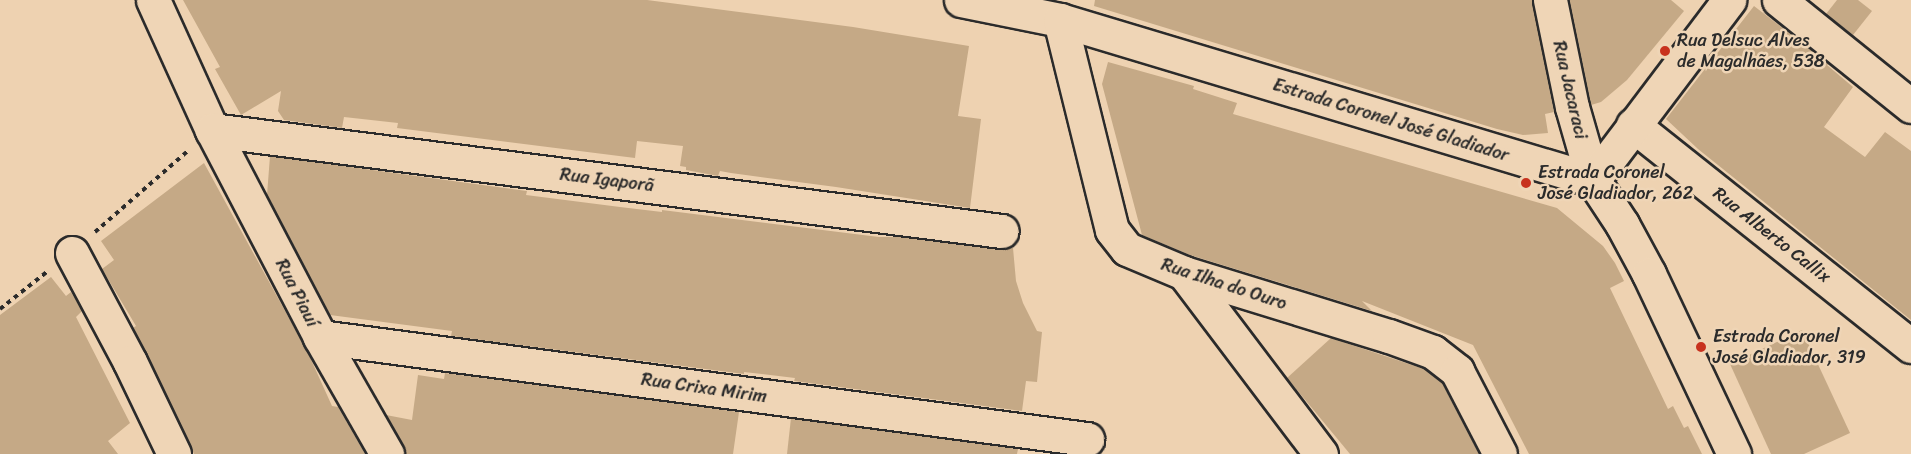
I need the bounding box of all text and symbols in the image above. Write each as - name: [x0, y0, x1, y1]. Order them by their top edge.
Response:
- place label: Rua Delsuc Alves de Magalhães, 538: [1677, 30, 1824, 72]
- street label: Rua Jacaraci: [1548, 39, 1592, 141]
- marker: Rua Delsuc Alves de Magalhães, 538: [1658, 44, 1672, 58]
- street label: Estrada Coronel José Gladiador: [1270, 74, 1512, 166]
- place label: Estrada Coronel José Gladiador, 262: [1538, 162, 1692, 204]
- street label: Rua Igaporã: [559, 164, 655, 196]
- marker: Estrada Coronel José Gladiador, 262: [1519, 176, 1533, 190]
- street label: Rua Alberto Callix: [1709, 182, 1835, 288]
- street label: Rua Ilha do Ouro: [1158, 254, 1290, 314]
- street label: Rua Piauí: [271, 255, 323, 331]
- place label: Estrada Coronel José Gladiador, 319: [1713, 326, 1865, 368]
- marker: Estrada Coronel José Gladiador, 319: [1694, 340, 1708, 354]
- street label: Rua Crixa Mirim: [640, 368, 768, 408]

